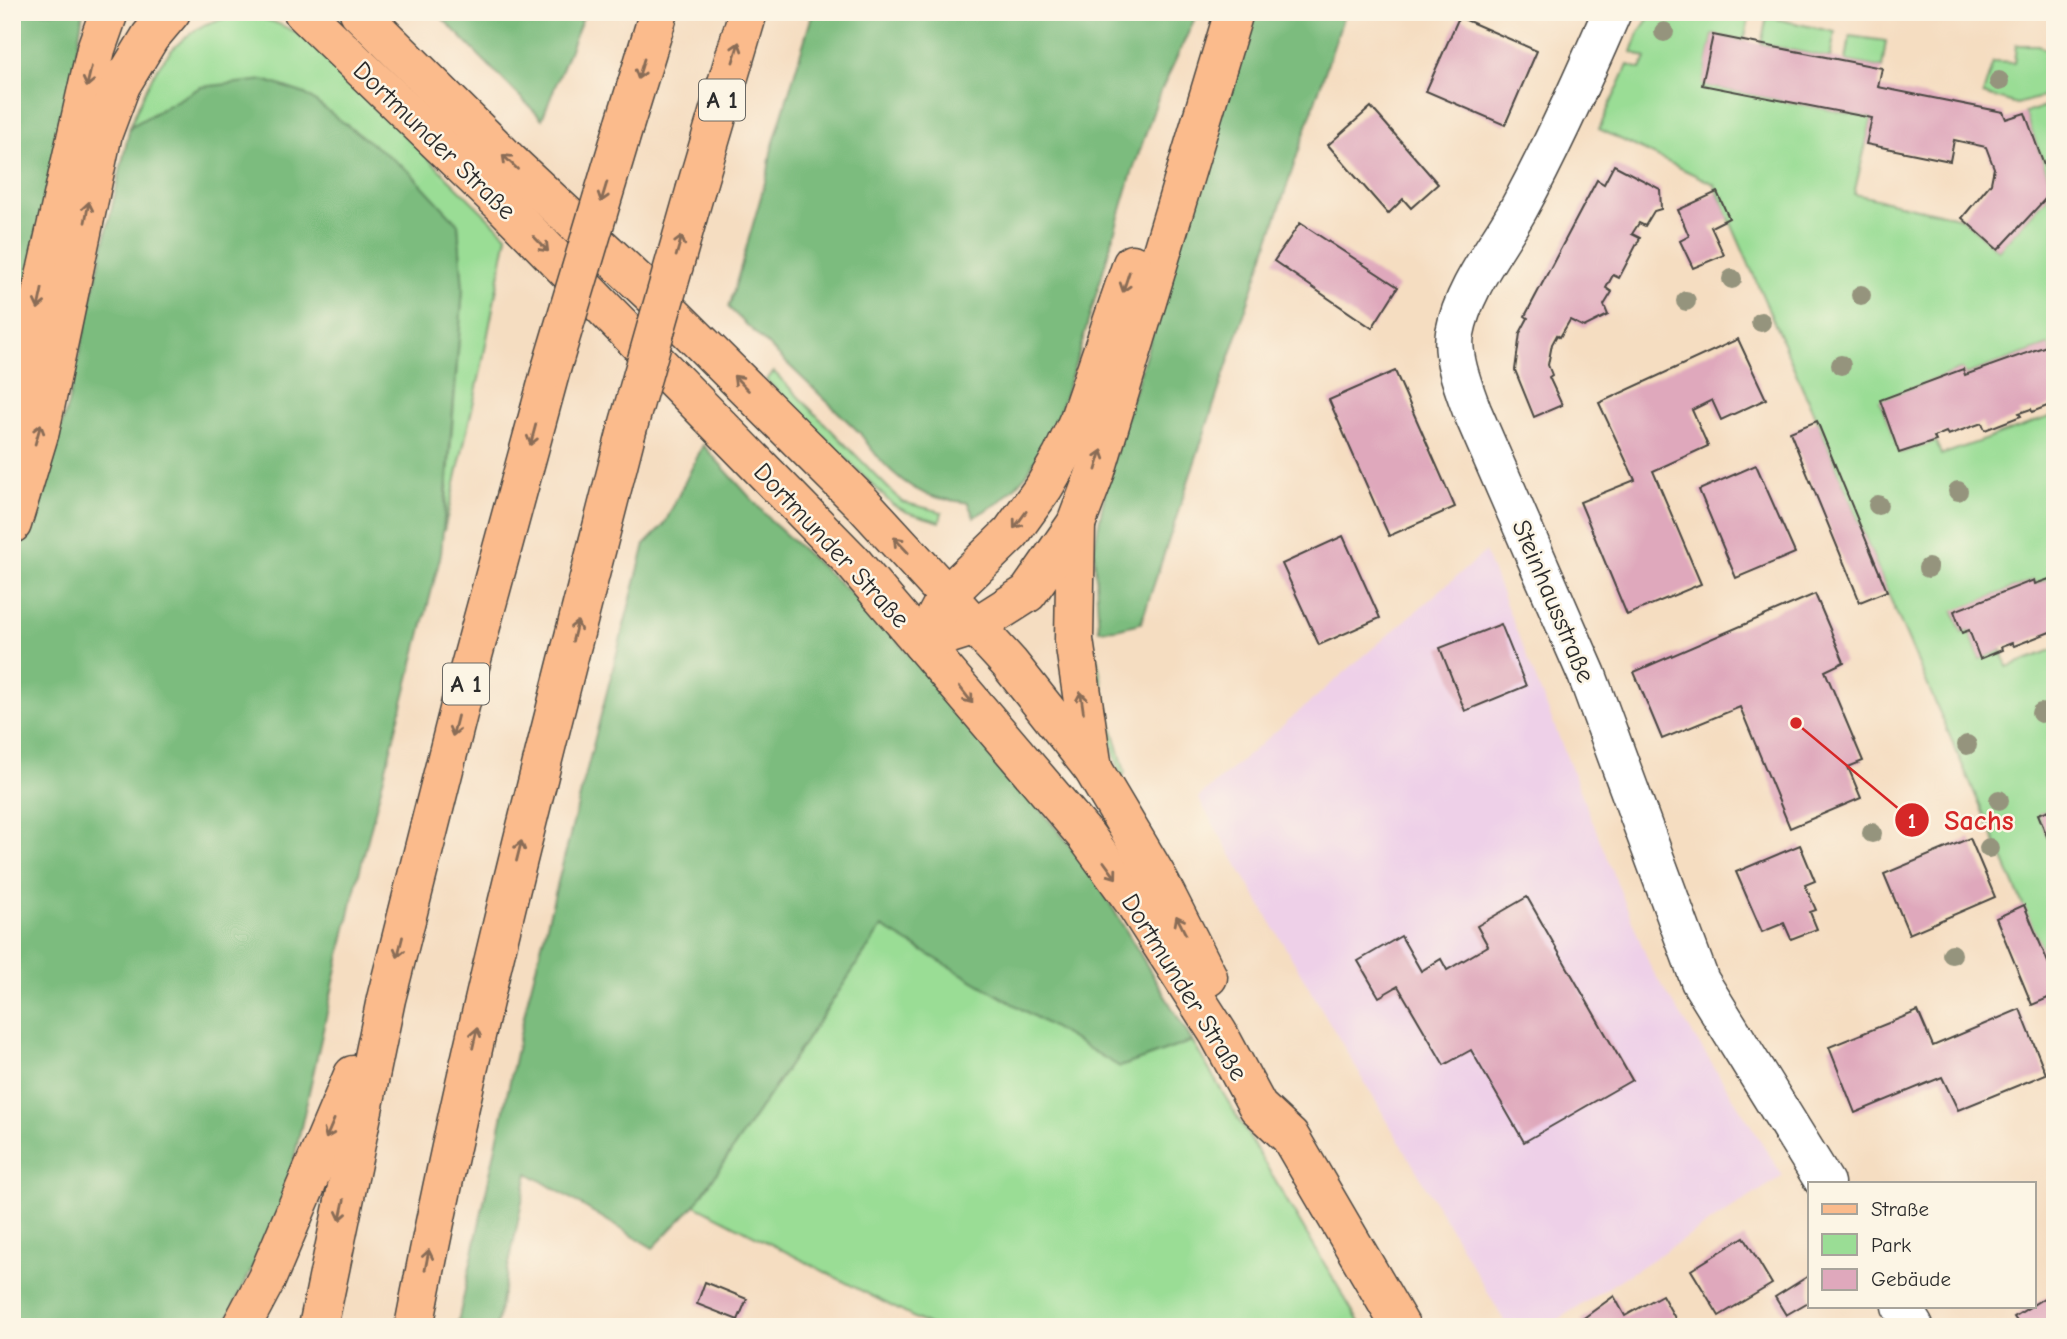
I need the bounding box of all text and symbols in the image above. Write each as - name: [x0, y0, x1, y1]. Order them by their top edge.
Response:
- one-way arrow: [731, 42, 744, 64]
- street label: Dortmunder Straße: [347, 55, 522, 226]
- one-way arrow: [634, 58, 647, 80]
- one-way arrow: [82, 65, 95, 88]
- road number: A 1: [699, 80, 745, 120]
- one-way arrow: [502, 154, 519, 171]
- one-way arrow: [597, 180, 610, 202]
- one-way arrow: [81, 201, 94, 224]
- one-way arrow: [533, 235, 550, 252]
- one-way arrow: [673, 235, 686, 258]
- one-way arrow: [1119, 271, 1132, 293]
- one-way arrow: [32, 287, 46, 310]
- one-way arrow: [733, 374, 750, 391]
- one-way arrow: [33, 423, 46, 445]
- one-way arrow: [526, 423, 539, 446]
- one-way arrow: [1094, 450, 1107, 472]
- street label: Dortmunder Straße: [747, 457, 915, 634]
- one-way arrow: [1013, 510, 1028, 529]
- street label: Steinhausstraße: [1505, 515, 1601, 687]
- one-way arrow: [893, 536, 909, 554]
- one-way arrow: [569, 620, 582, 642]
- road number: A 1: [443, 664, 489, 704]
- one-way arrow: [958, 685, 973, 703]
- one-way arrow: [1075, 691, 1088, 714]
- one-way arrow: [448, 714, 461, 737]
- callout: Sachs: [1895, 796, 2027, 845]
- text: Sachs: [1944, 805, 2014, 837]
- text: 1: [1908, 809, 1916, 833]
- one-way arrow: [513, 840, 526, 863]
- one-way arrow: [1103, 860, 1118, 879]
- street label: Dortmunder Straße: [1115, 889, 1254, 1086]
- one-way arrow: [1174, 915, 1188, 936]
- one-way arrow: [393, 935, 406, 957]
- one-way arrow: [470, 1027, 483, 1049]
- one-way arrow: [323, 1118, 336, 1140]
- legend: [1808, 1182, 2036, 1308]
- text: Straße: [1871, 1197, 1929, 1221]
- one-way arrow: [335, 1198, 349, 1221]
- text: Park: [1871, 1233, 1911, 1257]
- one-way arrow: [420, 1249, 434, 1272]
- text: Gebäude: [1871, 1267, 1951, 1291]

